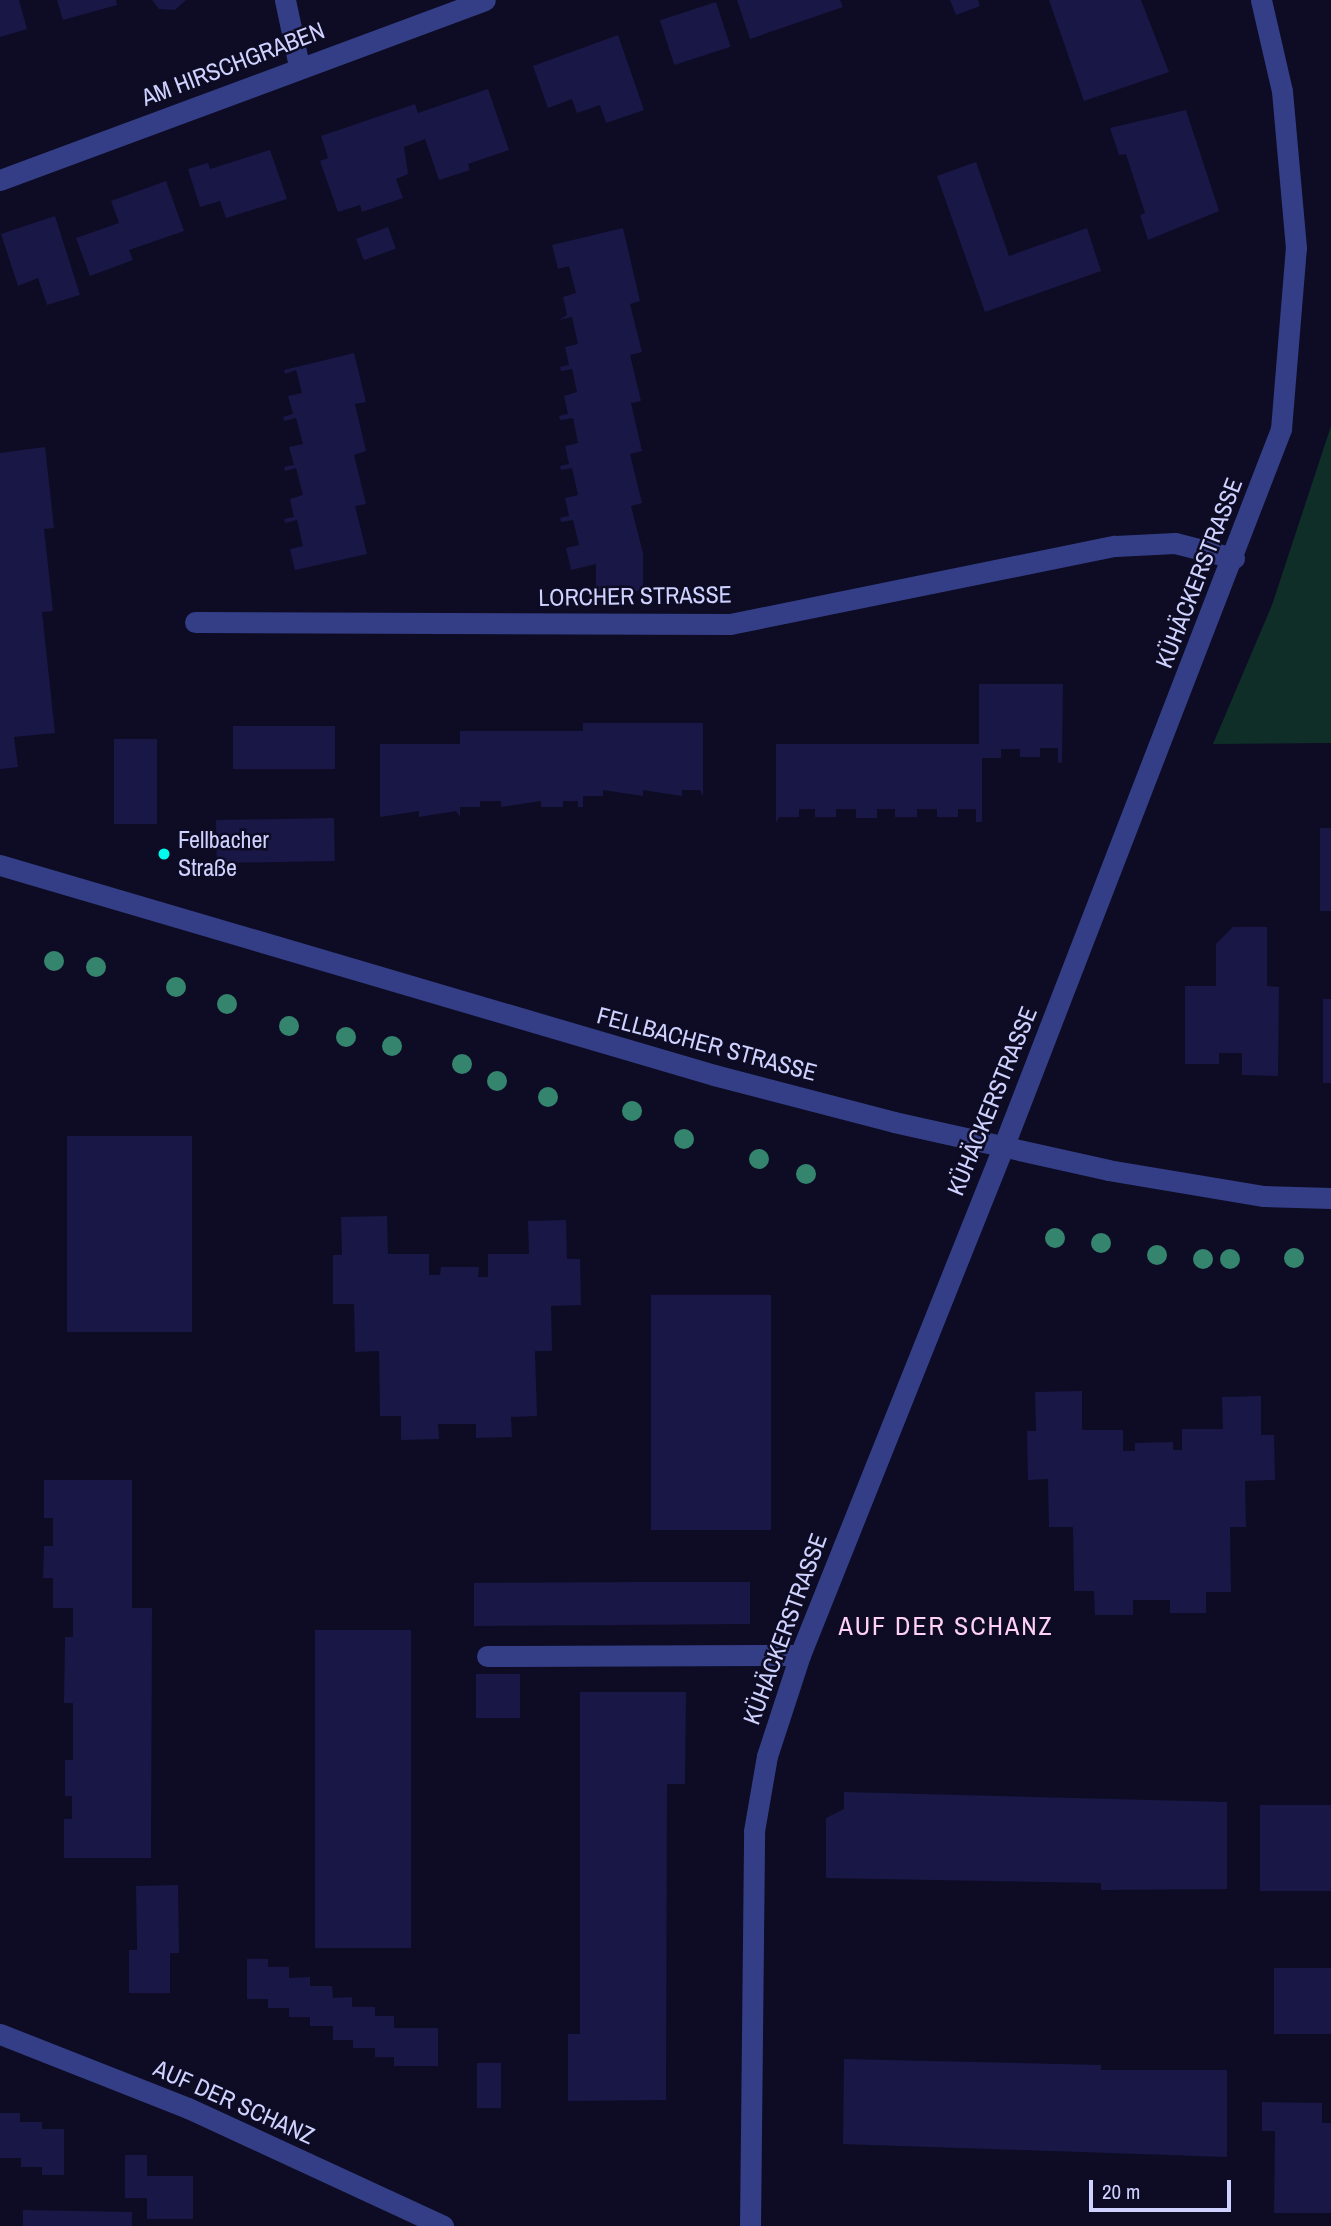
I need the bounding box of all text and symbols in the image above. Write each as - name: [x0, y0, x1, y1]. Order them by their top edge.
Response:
- street label: AM HIRSCHGRABEN: [137, 16, 329, 112]
- street label: KÜHÄCKERSTRASSE: [1150, 474, 1248, 672]
- street label: LORCHER STRASSE: [538, 580, 732, 612]
- place label: Fellbacher Straße: [178, 826, 269, 882]
- marker: Fellbacher Straße: [156, 846, 172, 862]
- street label: FELLBACHER STRASSE: [594, 1001, 820, 1087]
- street label: KÜHÄCKERSTRASSE: [941, 1002, 1043, 1200]
- street label: KÜHÄCKERSTRASSE: [737, 1530, 833, 1728]
- district label: AUF DER SCHANZ: [840, 1610, 1052, 1642]
- street label: AUF DER SCHANZ: [149, 2054, 319, 2150]
- scale bar: [1093, 2166, 1235, 2210]
- text: 20 m: [1102, 2177, 1140, 2206]

